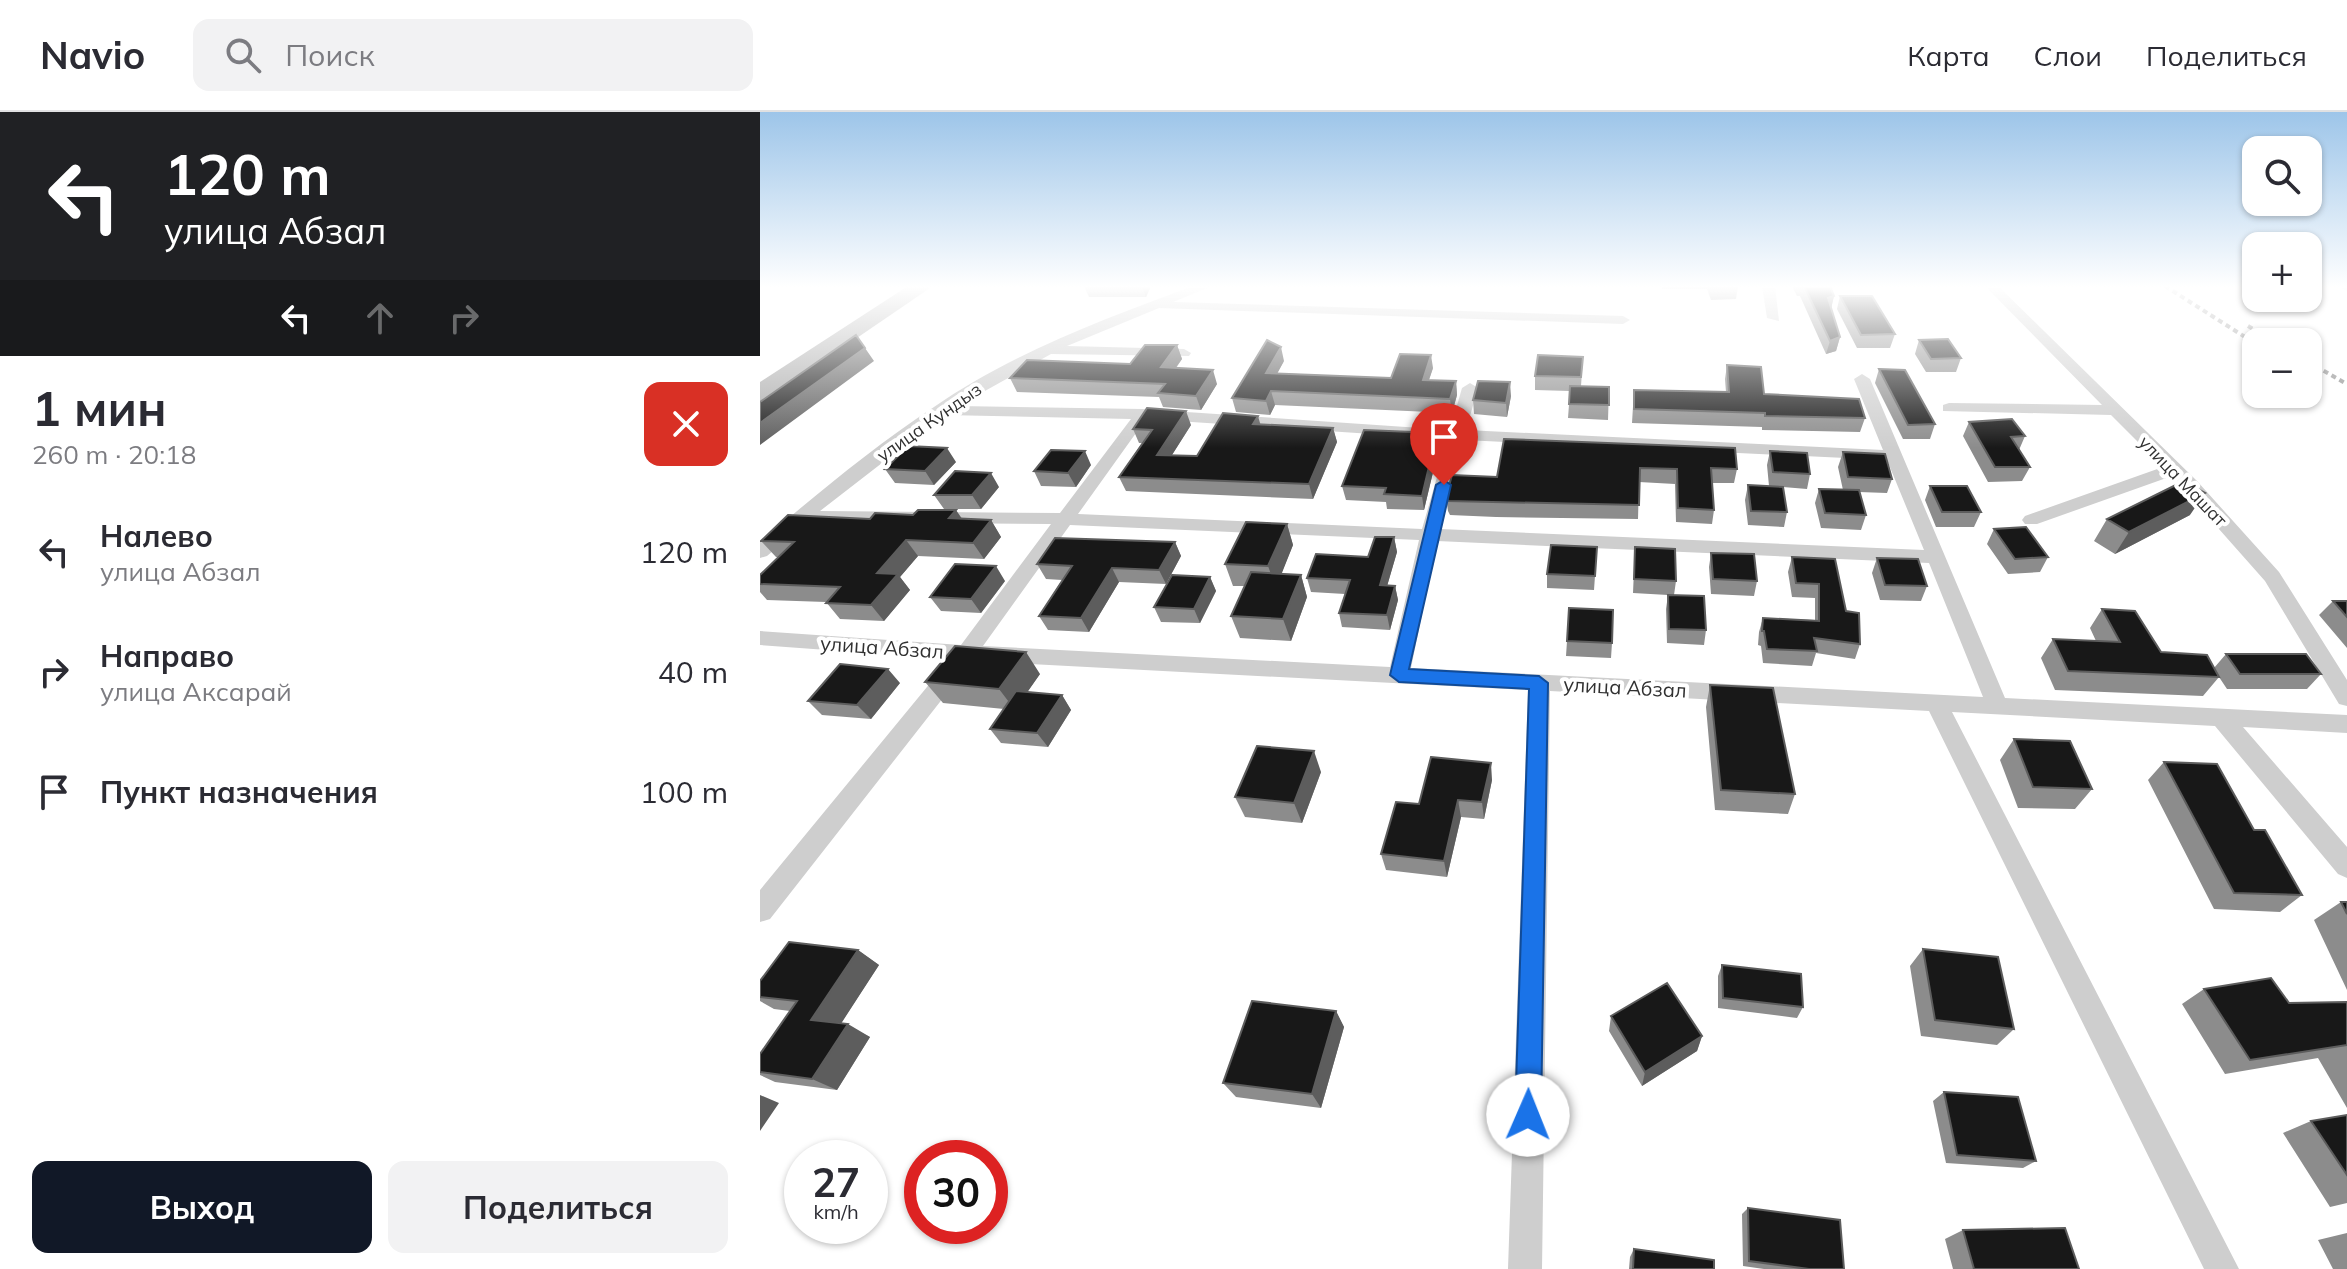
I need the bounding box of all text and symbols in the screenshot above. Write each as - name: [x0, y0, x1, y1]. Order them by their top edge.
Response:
- search box: [193, 19, 753, 91]
- text: Navio: [40, 31, 145, 79]
- icon: search: [221, 33, 265, 77]
- text: Поиск: [285, 36, 375, 74]
- text: Карта: [1907, 38, 1990, 73]
- text: Слои: [2034, 38, 2102, 73]
- text: Поделиться: [2146, 38, 2307, 73]
- map controls: [2242, 136, 2322, 408]
- button: search: [2242, 136, 2322, 216]
- text: 120 m: [164, 139, 331, 209]
- icon: left: [32, 144, 136, 248]
- text: улица Абзал: [164, 208, 386, 253]
- button: +: [2242, 232, 2322, 312]
- icon: left: [274, 296, 318, 340]
- icon: ahead: [358, 296, 402, 340]
- icon: right: [442, 296, 486, 340]
- button: −: [2242, 328, 2322, 408]
- street label: улица Кундыз: [872, 377, 986, 467]
- text: 1 мин: [32, 378, 167, 438]
- button: close: [644, 382, 728, 466]
- pin: [1410, 403, 1478, 485]
- icon: arrive: [1422, 415, 1466, 459]
- street label: улица Машат: [2134, 431, 2233, 532]
- text: 260 m · 20:18: [32, 438, 196, 471]
- text: Налево: [100, 517, 213, 555]
- icon: left: [32, 530, 76, 574]
- text: 120 m: [640, 533, 728, 571]
- text: улица Абзал: [100, 555, 261, 588]
- street label: улица Абзал: [820, 630, 944, 664]
- text: Направо: [100, 637, 234, 675]
- icon: right: [32, 650, 76, 694]
- text: 40 m: [658, 653, 728, 691]
- street label: улица Абзал: [1563, 671, 1687, 703]
- text: улица Аксарай: [100, 675, 292, 708]
- icon: arrive: [32, 770, 76, 814]
- text: Пункт назначения: [100, 773, 378, 811]
- text: 100 m: [640, 773, 728, 811]
- position arrow: [1486, 1073, 1570, 1157]
- speed limit sign: 30: [904, 1140, 1008, 1244]
- text: 27: [812, 1157, 860, 1207]
- button: Выход: [32, 1161, 372, 1253]
- button: Поделиться: [388, 1161, 728, 1253]
- text: km/h: [813, 1199, 859, 1224]

